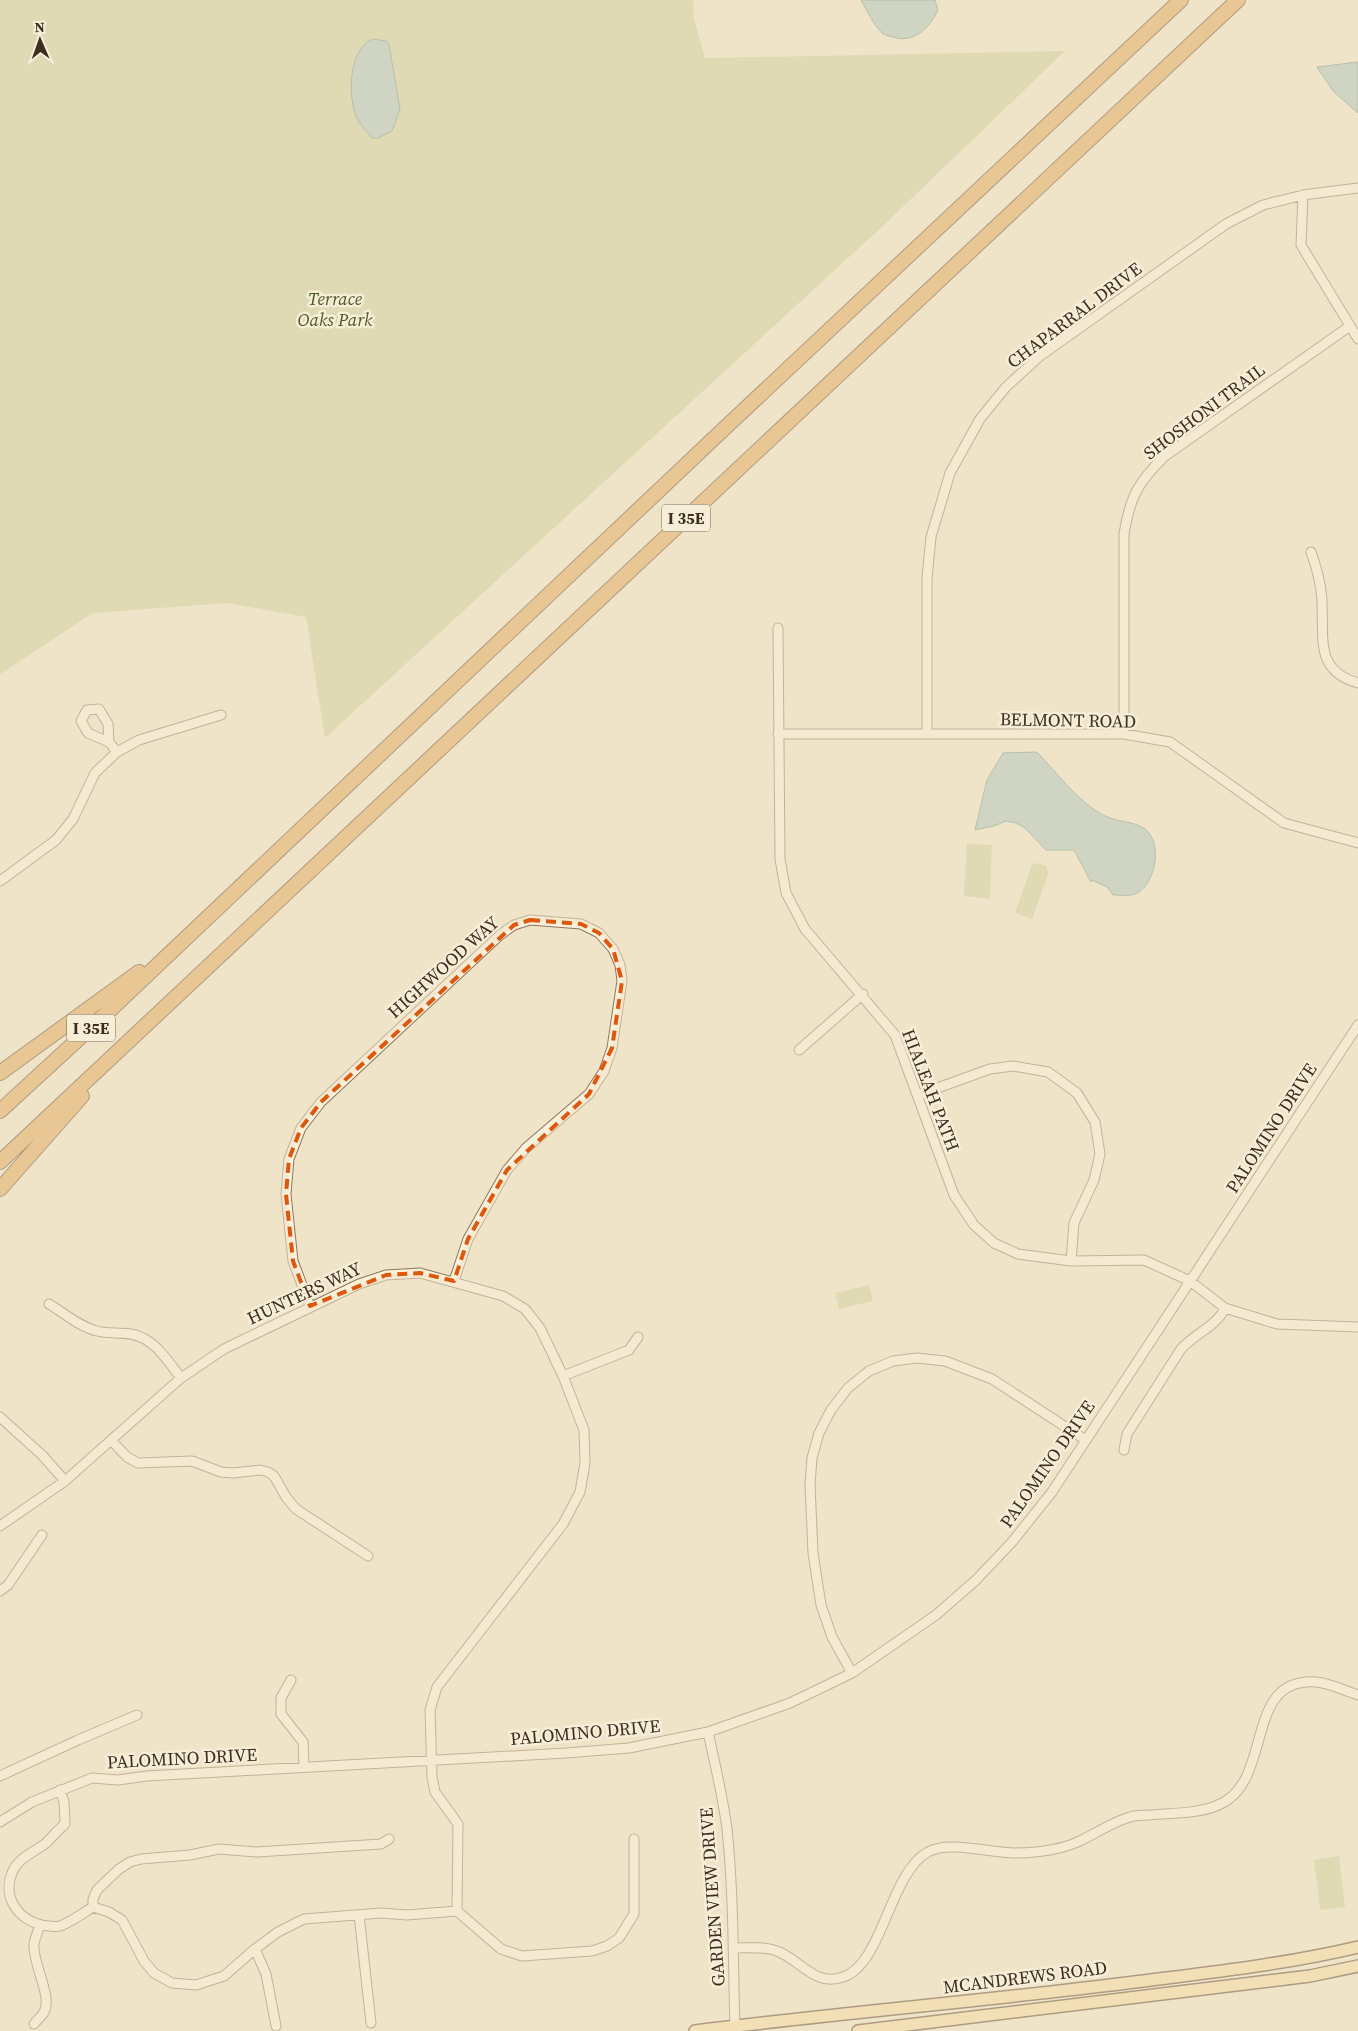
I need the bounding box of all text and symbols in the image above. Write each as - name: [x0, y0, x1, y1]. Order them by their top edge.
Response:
- north arrow: [15, 15, 65, 65]
- text: N: [34, 17, 45, 37]
- street label: CHAPARRAL DRIVE: [1002, 256, 1147, 374]
- park label: Terrace Oaks Park: [298, 286, 373, 332]
- street label: SHOSHONI TRAIL: [1138, 357, 1270, 465]
- road number: I 35E: [662, 504, 710, 532]
- street label: BELMONT ROAD: [1000, 706, 1136, 734]
- street label: HIGHWOOD WAY: [382, 910, 505, 1024]
- road number: I 35E: [67, 1014, 115, 1042]
- street label: HIALEAH PATH: [896, 1025, 966, 1155]
- street label: PALOMINO DRIVE: [1220, 1058, 1322, 1198]
- street label: HUNTERS WAY: [243, 1255, 366, 1330]
- street label: PALOMINO DRIVE: [994, 1395, 1100, 1533]
- street label: PALOMINO DRIVE: [509, 1713, 661, 1751]
- street label: PALOMINO DRIVE: [106, 1742, 258, 1774]
- street label: GARDEN VIEW DRIVE: [693, 1807, 731, 1987]
- street label: MCANDREWS ROAD: [942, 1955, 1108, 1999]

